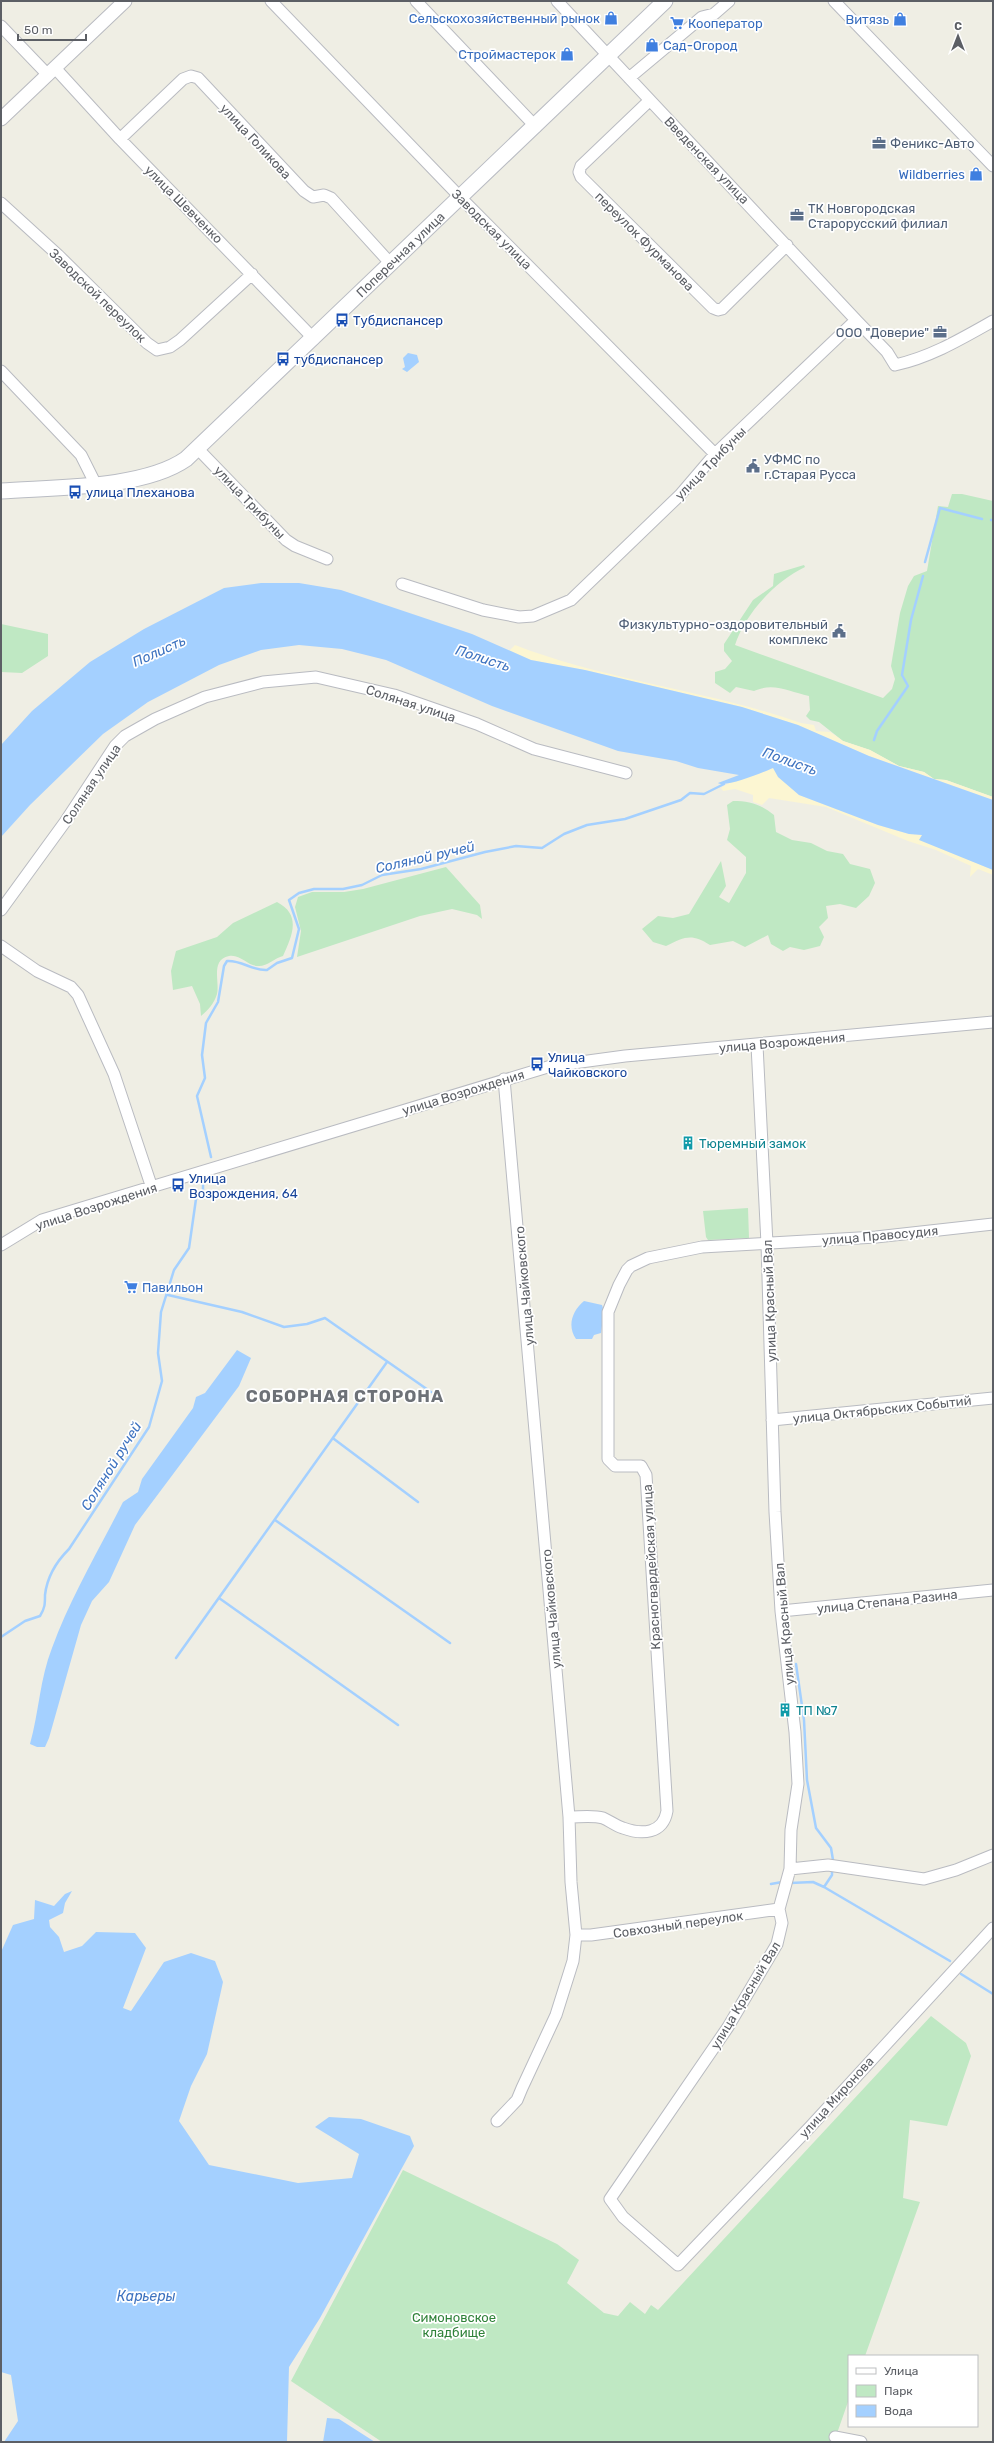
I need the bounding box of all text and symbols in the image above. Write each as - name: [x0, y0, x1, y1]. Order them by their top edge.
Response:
- shop icon: Сельскохозяйственный рынок: [603, 10, 619, 26]
- place label: Сельскохозяйственный рынок: [409, 11, 600, 26]
- shop icon: Витязь: [892, 11, 908, 27]
- place label: Витязь: [845, 12, 889, 27]
- supermarket icon: Кооператор: [669, 15, 685, 31]
- scale bar: [18, 16, 86, 42]
- place label: Кооператор: [688, 16, 763, 31]
- north arrow: [938, 16, 978, 56]
- text: С: [954, 20, 962, 33]
- text: 50 m: [24, 23, 52, 37]
- shop icon: Сад-Огород: [644, 37, 660, 53]
- place label: Сад-Огород: [663, 38, 738, 53]
- shop icon: Строймастерок: [559, 46, 575, 62]
- place label: Строймастерок: [458, 47, 556, 62]
- street label: улица Голикова: [217, 101, 294, 182]
- street label: Введенская улица: [661, 114, 752, 207]
- office icon: Феникс-Авто: [871, 135, 887, 151]
- place label: Феникс-Авто: [890, 136, 975, 151]
- street label: улица Шевченко: [142, 162, 226, 246]
- shop icon: Wildberries: [968, 166, 984, 182]
- place label: Wildberries: [899, 167, 965, 182]
- street label: Заводская улица: [449, 186, 535, 272]
- street label: переулок Фурманова: [592, 189, 697, 294]
- place label: ТК Новгородская Старорусский филиал: [808, 201, 948, 231]
- office icon: ТК Новгородская Старорусский филиал: [789, 207, 805, 223]
- street label: Поперечная улица: [353, 209, 448, 300]
- street label: Заводской переулок: [46, 245, 149, 345]
- bus stop icon: Тубдиспансер: [334, 312, 350, 328]
- place label: Тубдиспансер: [353, 313, 443, 328]
- office icon: ООО "Доверие": [932, 324, 948, 340]
- place label: ООО "Доверие": [836, 325, 929, 340]
- bus stop icon: тубдиспансер: [275, 351, 291, 367]
- place label: тубдиспансер: [294, 352, 383, 367]
- street label: улица Трибуны: [672, 424, 749, 503]
- place label: УФМС по г.Старая Русса: [764, 452, 856, 482]
- public building icon: УФМС по г.Старая Русса: [745, 458, 761, 474]
- street label: улица Трибуны: [211, 463, 288, 542]
- bus stop icon: улица Плеханова: [67, 484, 83, 500]
- place label: улица Плеханова: [86, 485, 195, 500]
- place label: Физкультурно-оздоровительный комплекс: [619, 617, 828, 647]
- public building icon: Физкультурно-оздоровительный комплекс: [831, 623, 847, 639]
- water label: Полисть: [130, 632, 188, 671]
- water label: Полисть: [453, 642, 512, 675]
- street label: Соляная улица: [364, 682, 458, 725]
- street label: Соляная улица: [59, 741, 124, 827]
- water label: Полисть: [760, 744, 819, 779]
- water label: Соляной ручей: [374, 838, 477, 877]
- street label: улица Возрождения: [718, 1029, 846, 1056]
- place label: Улица Чайковского: [548, 1050, 627, 1080]
- bus stop icon: Улица Чайковского: [529, 1056, 545, 1072]
- street label: улица Возрождения: [400, 1067, 526, 1118]
- building icon: Тюремный замок: [680, 1135, 696, 1151]
- place label: Тюремный замок: [699, 1136, 806, 1151]
- place label: Улица Возрождения, 64: [189, 1171, 298, 1201]
- bus stop icon: Улица Возрождения, 64: [170, 1177, 186, 1193]
- street label: улица Возрождения: [33, 1180, 159, 1233]
- street label: улица Правосудия: [821, 1223, 939, 1248]
- street label: улица Чайковского: [512, 1226, 537, 1346]
- street label: улица Красный Вал: [760, 1239, 779, 1363]
- supermarket icon: Павильон: [123, 1279, 139, 1295]
- place label: Павильон: [142, 1280, 203, 1295]
- district label: СОБОРНАЯ СТОРОНА: [246, 1386, 444, 1406]
- street label: улица Октябрьских Событий: [792, 1393, 972, 1426]
- water label: Соляной ручей: [77, 1418, 146, 1514]
- street label: Красногвардейская улица: [640, 1484, 663, 1650]
- street label: улица Чайковского: [539, 1549, 564, 1669]
- street label: улица Красный Вал: [772, 1562, 797, 1686]
- street label: улица Степана Разина: [816, 1587, 958, 1616]
- building icon: ТП №7: [777, 1702, 793, 1718]
- place label: ТП №7: [796, 1703, 838, 1718]
- street label: Совхозный переулок: [612, 1908, 744, 1941]
- street label: улица Красный Вал: [707, 1939, 783, 2052]
- street label: улица Миронова: [796, 2054, 877, 2141]
- water label: Карьеры: [117, 2288, 175, 2305]
- park label: Симоновское кладбище: [412, 2310, 496, 2340]
- legend: [848, 2355, 978, 2427]
- text: Улица: [884, 2364, 918, 2378]
- text: Парк: [884, 2384, 913, 2398]
- text: Вода: [884, 2404, 913, 2418]

